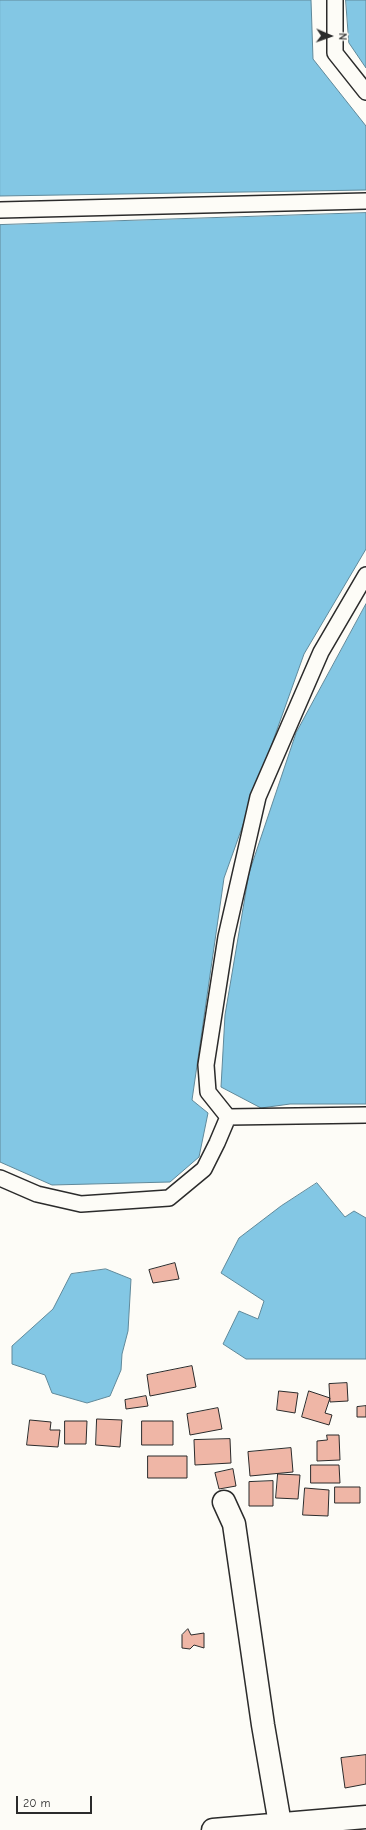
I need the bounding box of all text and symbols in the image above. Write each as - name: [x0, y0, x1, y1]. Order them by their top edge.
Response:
- north arrow: [310, 16, 350, 56]
- text: N: [336, 33, 349, 40]
- scale bar: [18, 1788, 94, 1814]
- text: 20 m: [23, 1796, 51, 1810]

